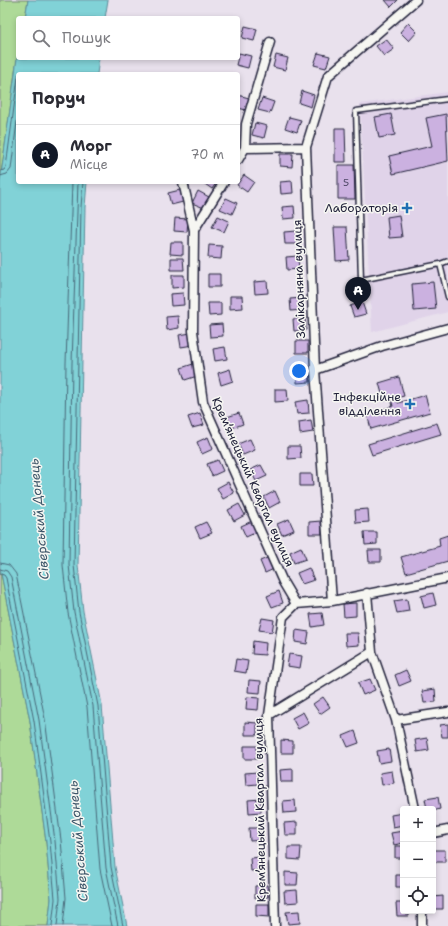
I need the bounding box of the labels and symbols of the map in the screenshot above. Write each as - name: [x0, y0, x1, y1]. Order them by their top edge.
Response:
- house number: 5: [343, 176, 349, 189]
- place label: Лабораторія: [325, 200, 398, 216]
- marker: Лабораторія: [401, 202, 413, 214]
- street label: Залікарняна вулиця: [289, 219, 309, 339]
- pin: A: [345, 277, 371, 310]
- your location: [289, 361, 309, 381]
- place label: Інфекційне відділення: [333, 389, 401, 419]
- street label: Крем’янецький Квартал вулиця: [208, 394, 298, 570]
- marker: Інфекційне відділення: [404, 398, 416, 410]
- water label: Сіверський Донець: [25, 457, 53, 580]
- street label: Крем’янецький Квартал вулиця: [250, 718, 270, 902]
- water label: Сіверський Донець: [64, 779, 92, 902]

